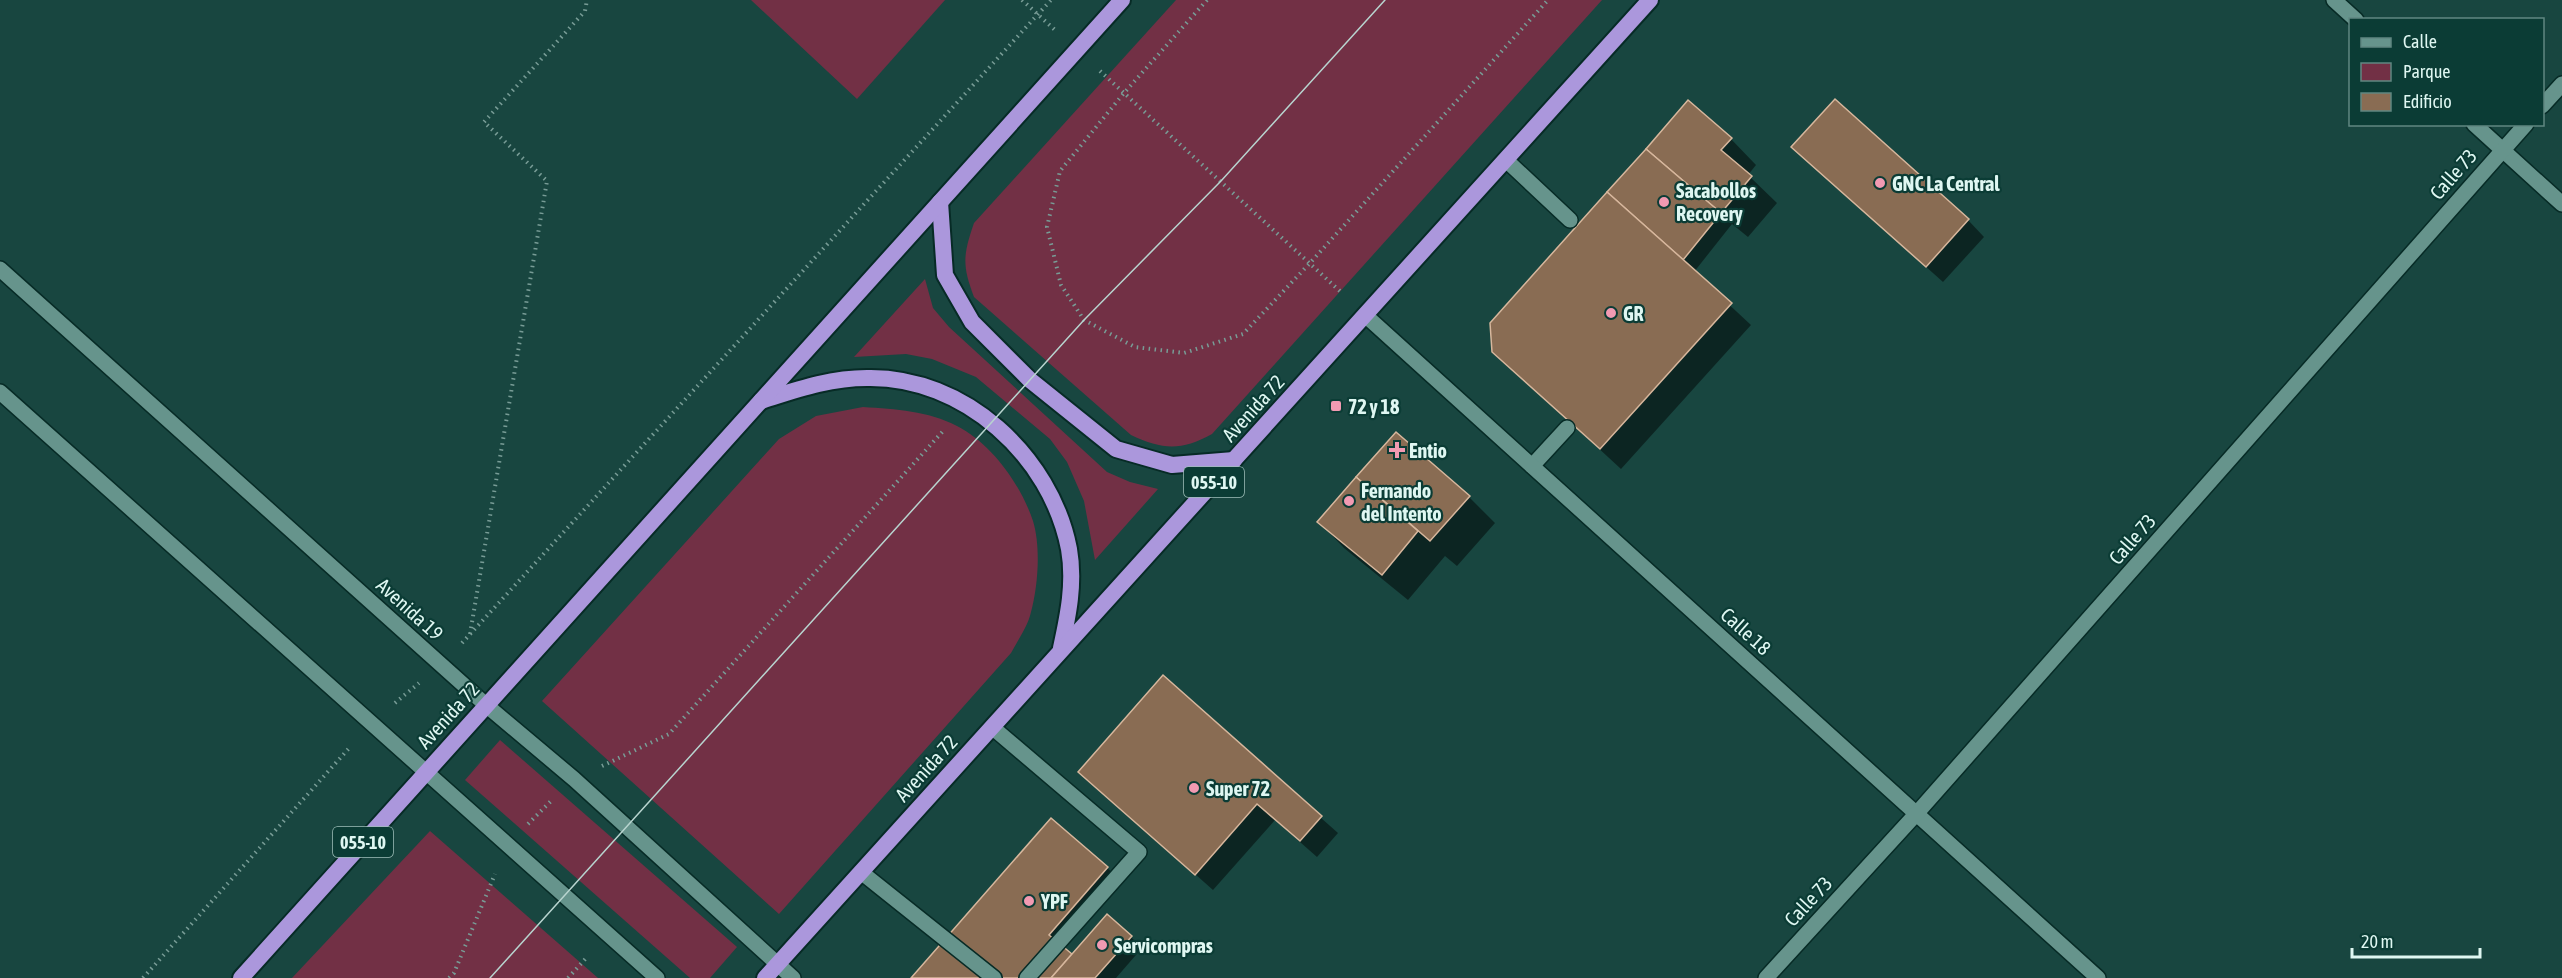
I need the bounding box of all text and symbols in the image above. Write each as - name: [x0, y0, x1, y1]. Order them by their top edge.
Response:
- legend: [2349, 18, 2544, 126]
- text: Calle: [2403, 31, 2437, 52]
- text: Parque: [2403, 61, 2451, 82]
- text: Edificio: [2403, 91, 2452, 112]
- street label: Calle 73: [2425, 144, 2481, 204]
- place label: GNC La Central: [1892, 172, 2000, 195]
- marker: GNC La Central: [1873, 176, 1887, 190]
- place label: Sacabollos Recovery: [1676, 179, 1756, 225]
- marker: Sacabollos Recovery: [1657, 195, 1671, 209]
- place label: GR: [1623, 302, 1644, 325]
- marker: GR: [1604, 306, 1618, 320]
- street label: Avenida 72: [1217, 370, 1289, 446]
- place label: 72 y 18: [1348, 395, 1400, 418]
- marker: 72 y 18: [1329, 399, 1343, 413]
- place label: Entio: [1409, 439, 1447, 462]
- marker: Entio: [1390, 443, 1404, 457]
- road number: 055-10: [1184, 467, 1244, 497]
- place label: Fernando del Intento: [1361, 479, 1442, 525]
- marker: Fernando del Intento: [1342, 494, 1356, 508]
- street label: Calle 73: [2104, 509, 2160, 569]
- street label: Avenida 19: [372, 573, 448, 645]
- street label: Calle 18: [1716, 603, 1776, 659]
- street label: Avenida 72: [412, 677, 484, 753]
- street label: Avenida 72: [890, 730, 962, 806]
- place label: Super 72: [1206, 777, 1270, 800]
- marker: Super 72: [1187, 781, 1201, 795]
- road number: 055-10: [333, 827, 393, 857]
- street label: Calle 73: [1779, 871, 1837, 931]
- place label: YPF: [1040, 890, 1068, 913]
- marker: YPF: [1022, 894, 1036, 908]
- scale bar: [2352, 921, 2480, 959]
- text: 20 m: [2361, 931, 2393, 952]
- place label: Servicompras: [1114, 934, 1213, 957]
- marker: Servicompras: [1095, 938, 1109, 952]

